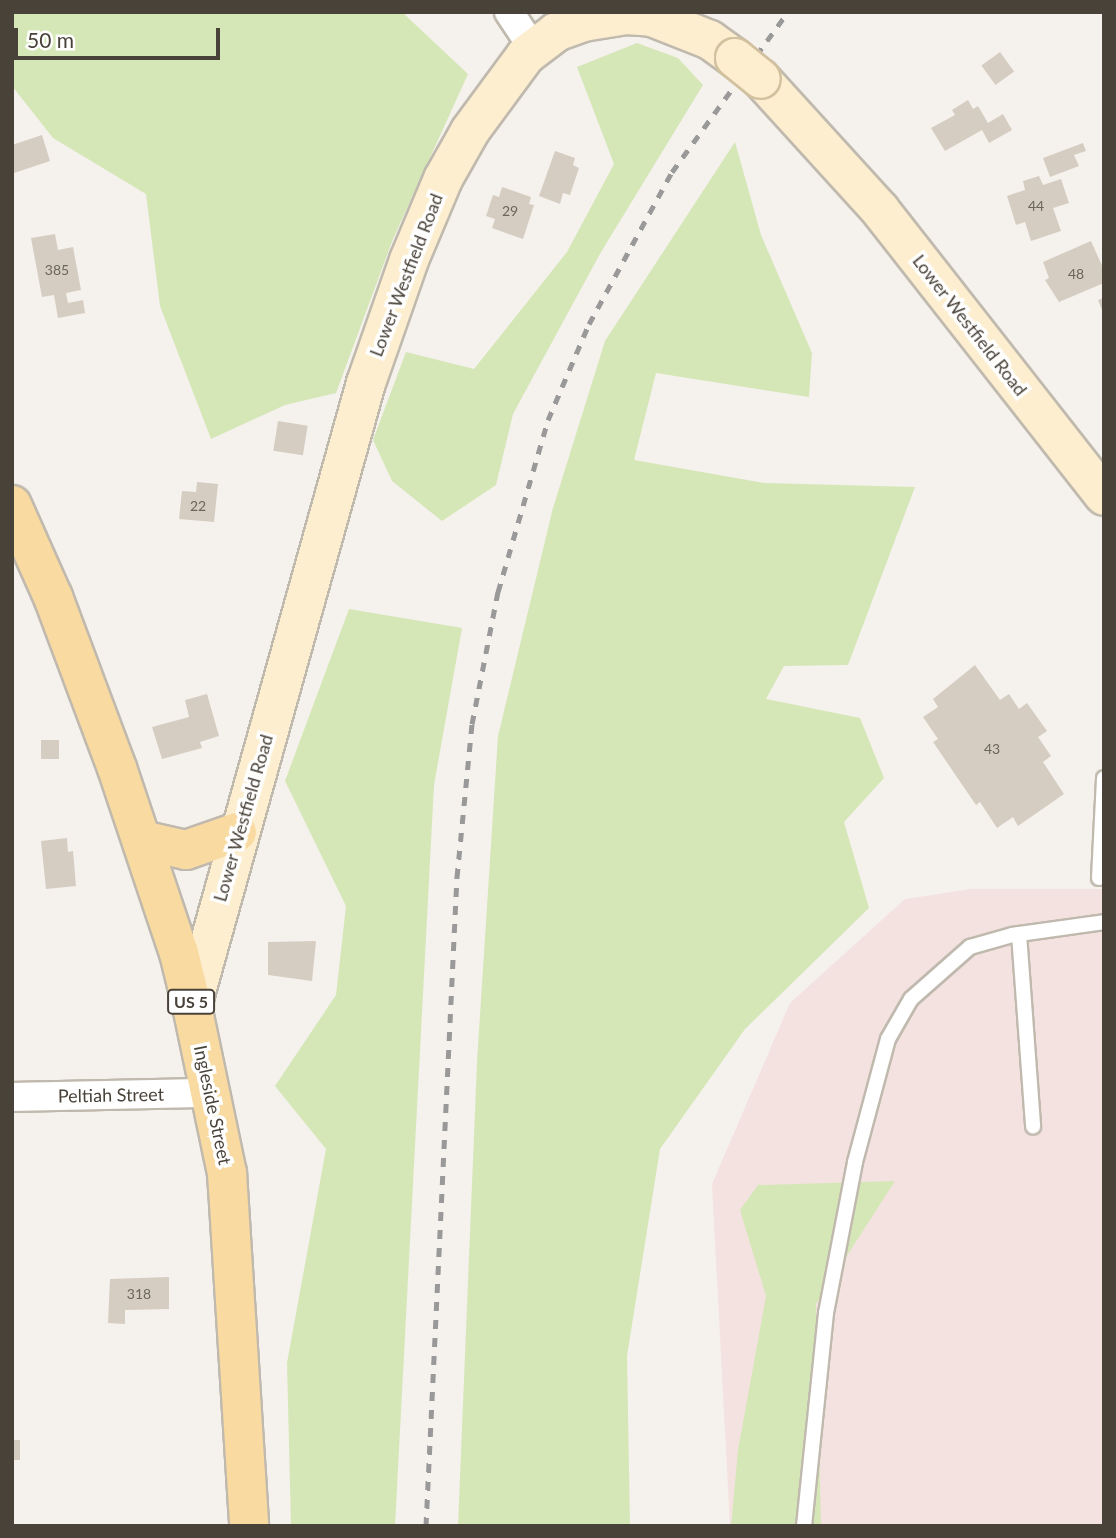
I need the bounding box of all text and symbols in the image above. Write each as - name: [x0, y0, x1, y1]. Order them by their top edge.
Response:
- scale bar: [18, 14, 224, 58]
- text: 50 m: [27, 27, 74, 52]
- street label: Lower Westfield Road: [365, 190, 447, 360]
- house number: 44: [1028, 198, 1044, 214]
- house number: 29: [502, 203, 518, 219]
- street label: Lower Westfield Road: [908, 250, 1032, 400]
- house number: 385: [45, 262, 69, 278]
- house number: 48: [1068, 266, 1084, 282]
- house number: 22: [190, 498, 206, 514]
- street label: Lower Westfield Road: [209, 732, 277, 904]
- house number: 43: [984, 741, 1000, 757]
- road number: US 5: [166, 990, 216, 1014]
- street label: Ingleside Street: [190, 1043, 236, 1167]
- street label: Peltiah Street: [58, 1083, 164, 1107]
- house number: 318: [127, 1286, 151, 1302]

